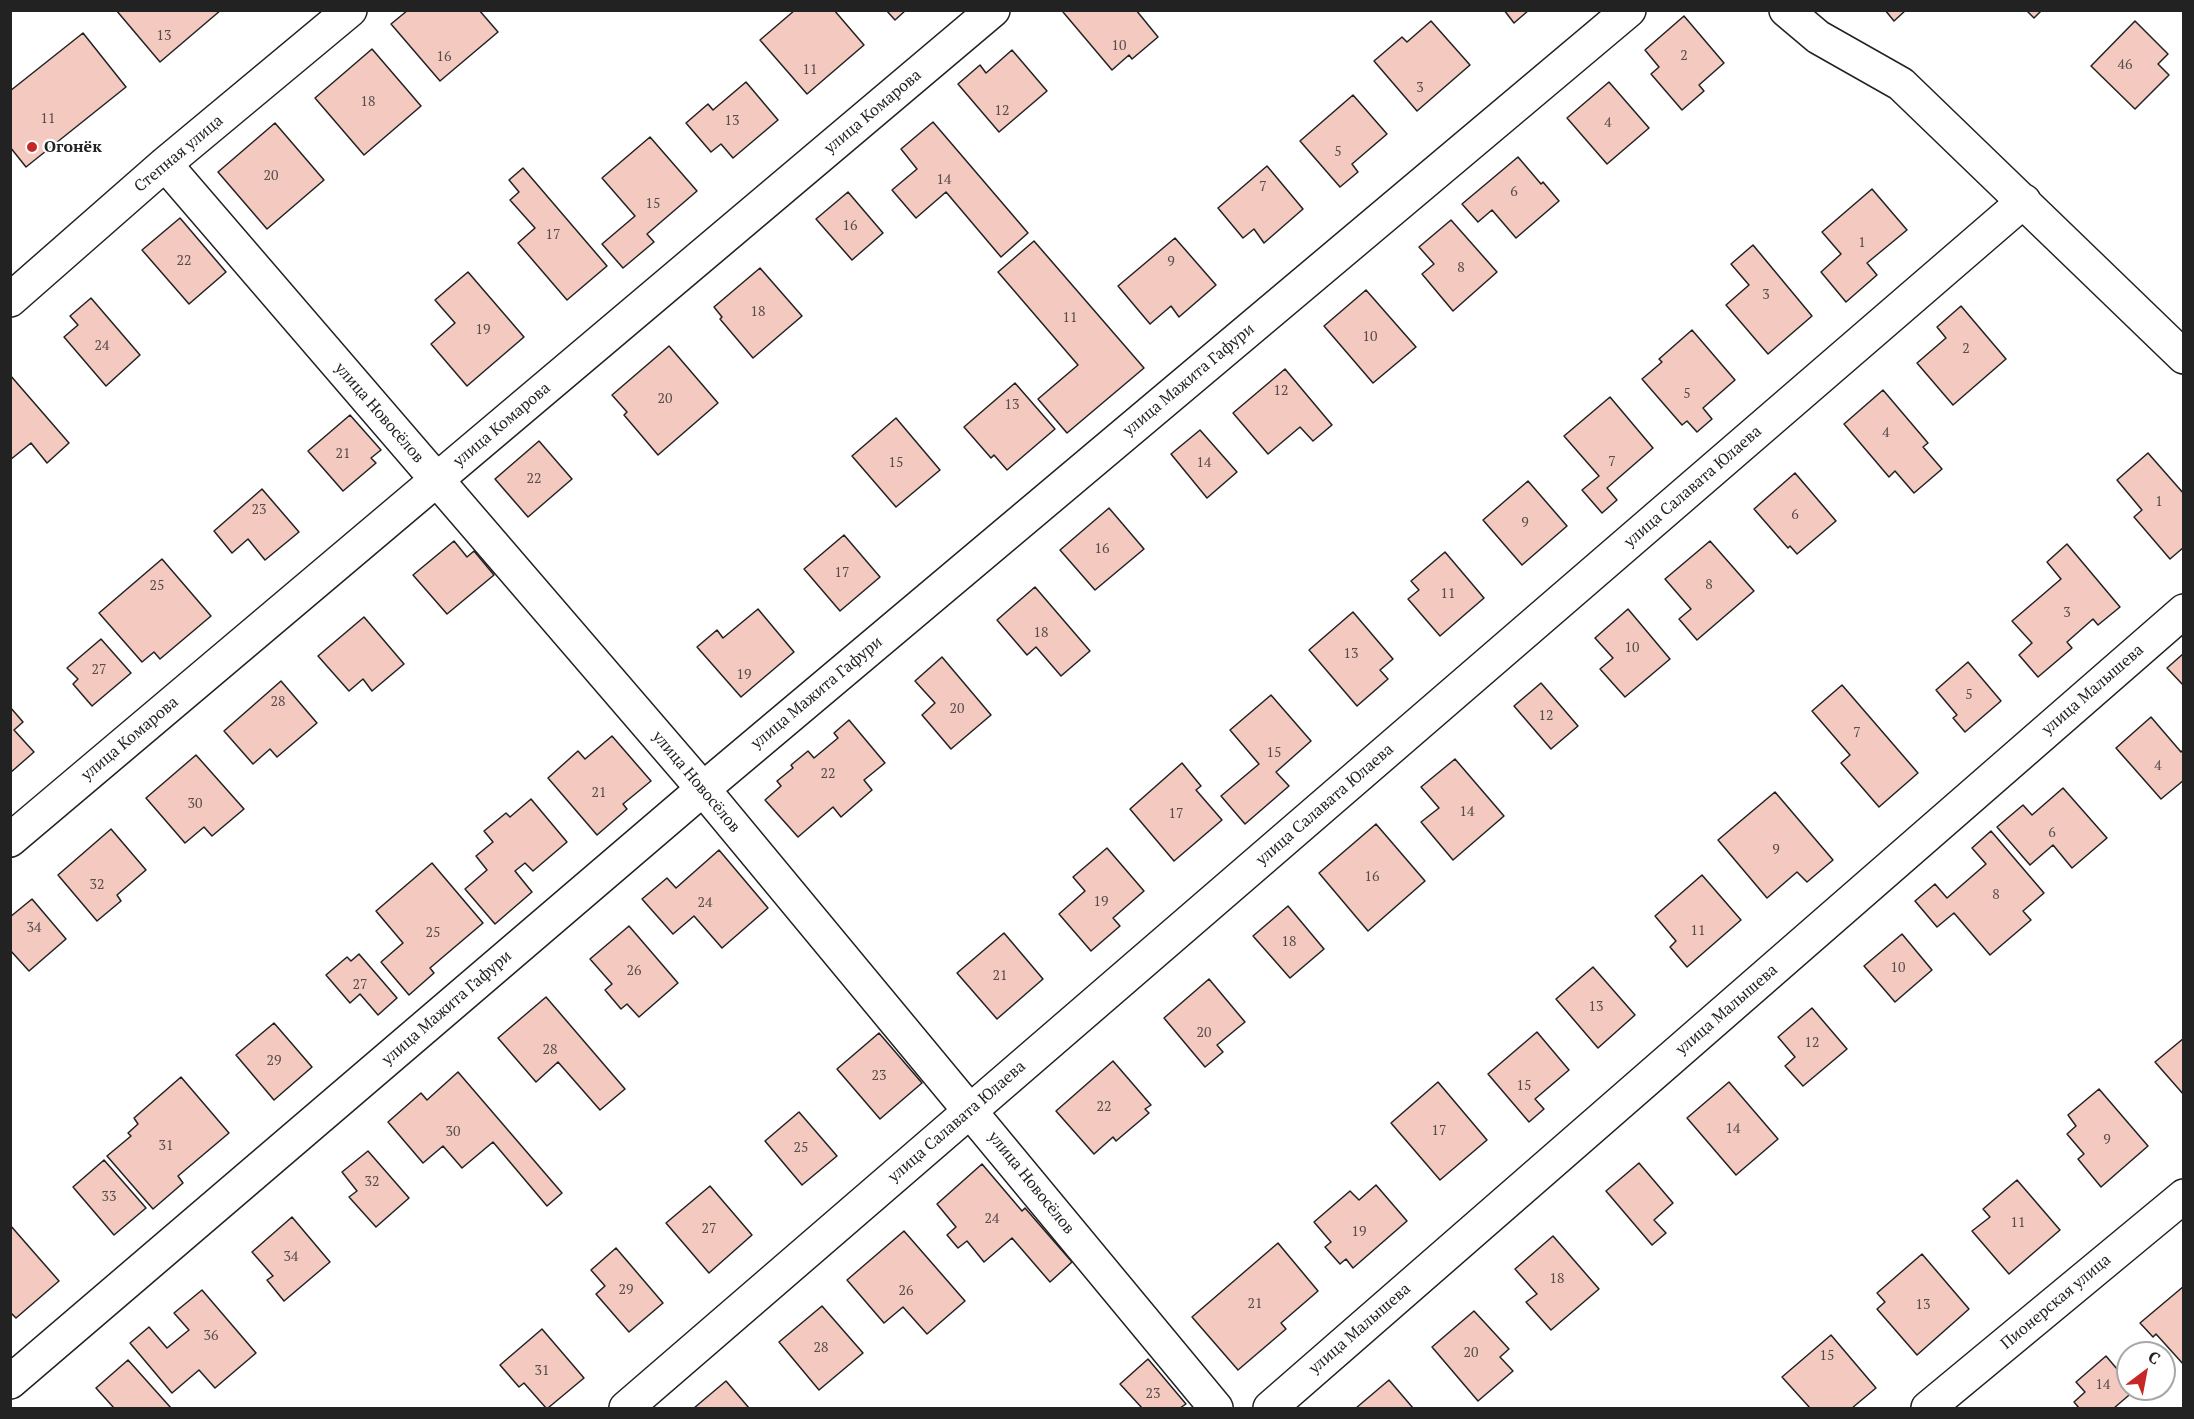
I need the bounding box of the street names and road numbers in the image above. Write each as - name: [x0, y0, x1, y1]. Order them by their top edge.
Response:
- street label: улица Комарова: [821, 66, 925, 158]
- street label: Степная улица: [131, 111, 227, 197]
- street label: улица Мажита Гафури: [1120, 320, 1258, 440]
- street label: улица Новосёлов: [330, 359, 428, 467]
- street label: улица Комарова: [450, 379, 554, 471]
- street label: улица Салавата Юлаева: [1620, 422, 1766, 552]
- street label: улица Мажита Гафури: [748, 633, 886, 753]
- street label: улица Малышева: [2038, 641, 2148, 739]
- street label: улица Комарова: [78, 693, 182, 785]
- street label: улица Новосёлов: [648, 727, 744, 837]
- street label: улица Салавата Юлаева: [1252, 740, 1398, 870]
- street label: улица Мажита Гафури: [378, 947, 516, 1069]
- street label: улица Малышева: [1672, 961, 1782, 1059]
- street label: улица Салавата Юлаева: [884, 1057, 1030, 1187]
- street label: улица Новосёлов: [984, 1128, 1078, 1238]
- street label: Пионерская улица: [1997, 1250, 2115, 1354]
- street label: улица Малышева: [1305, 1280, 1415, 1378]

